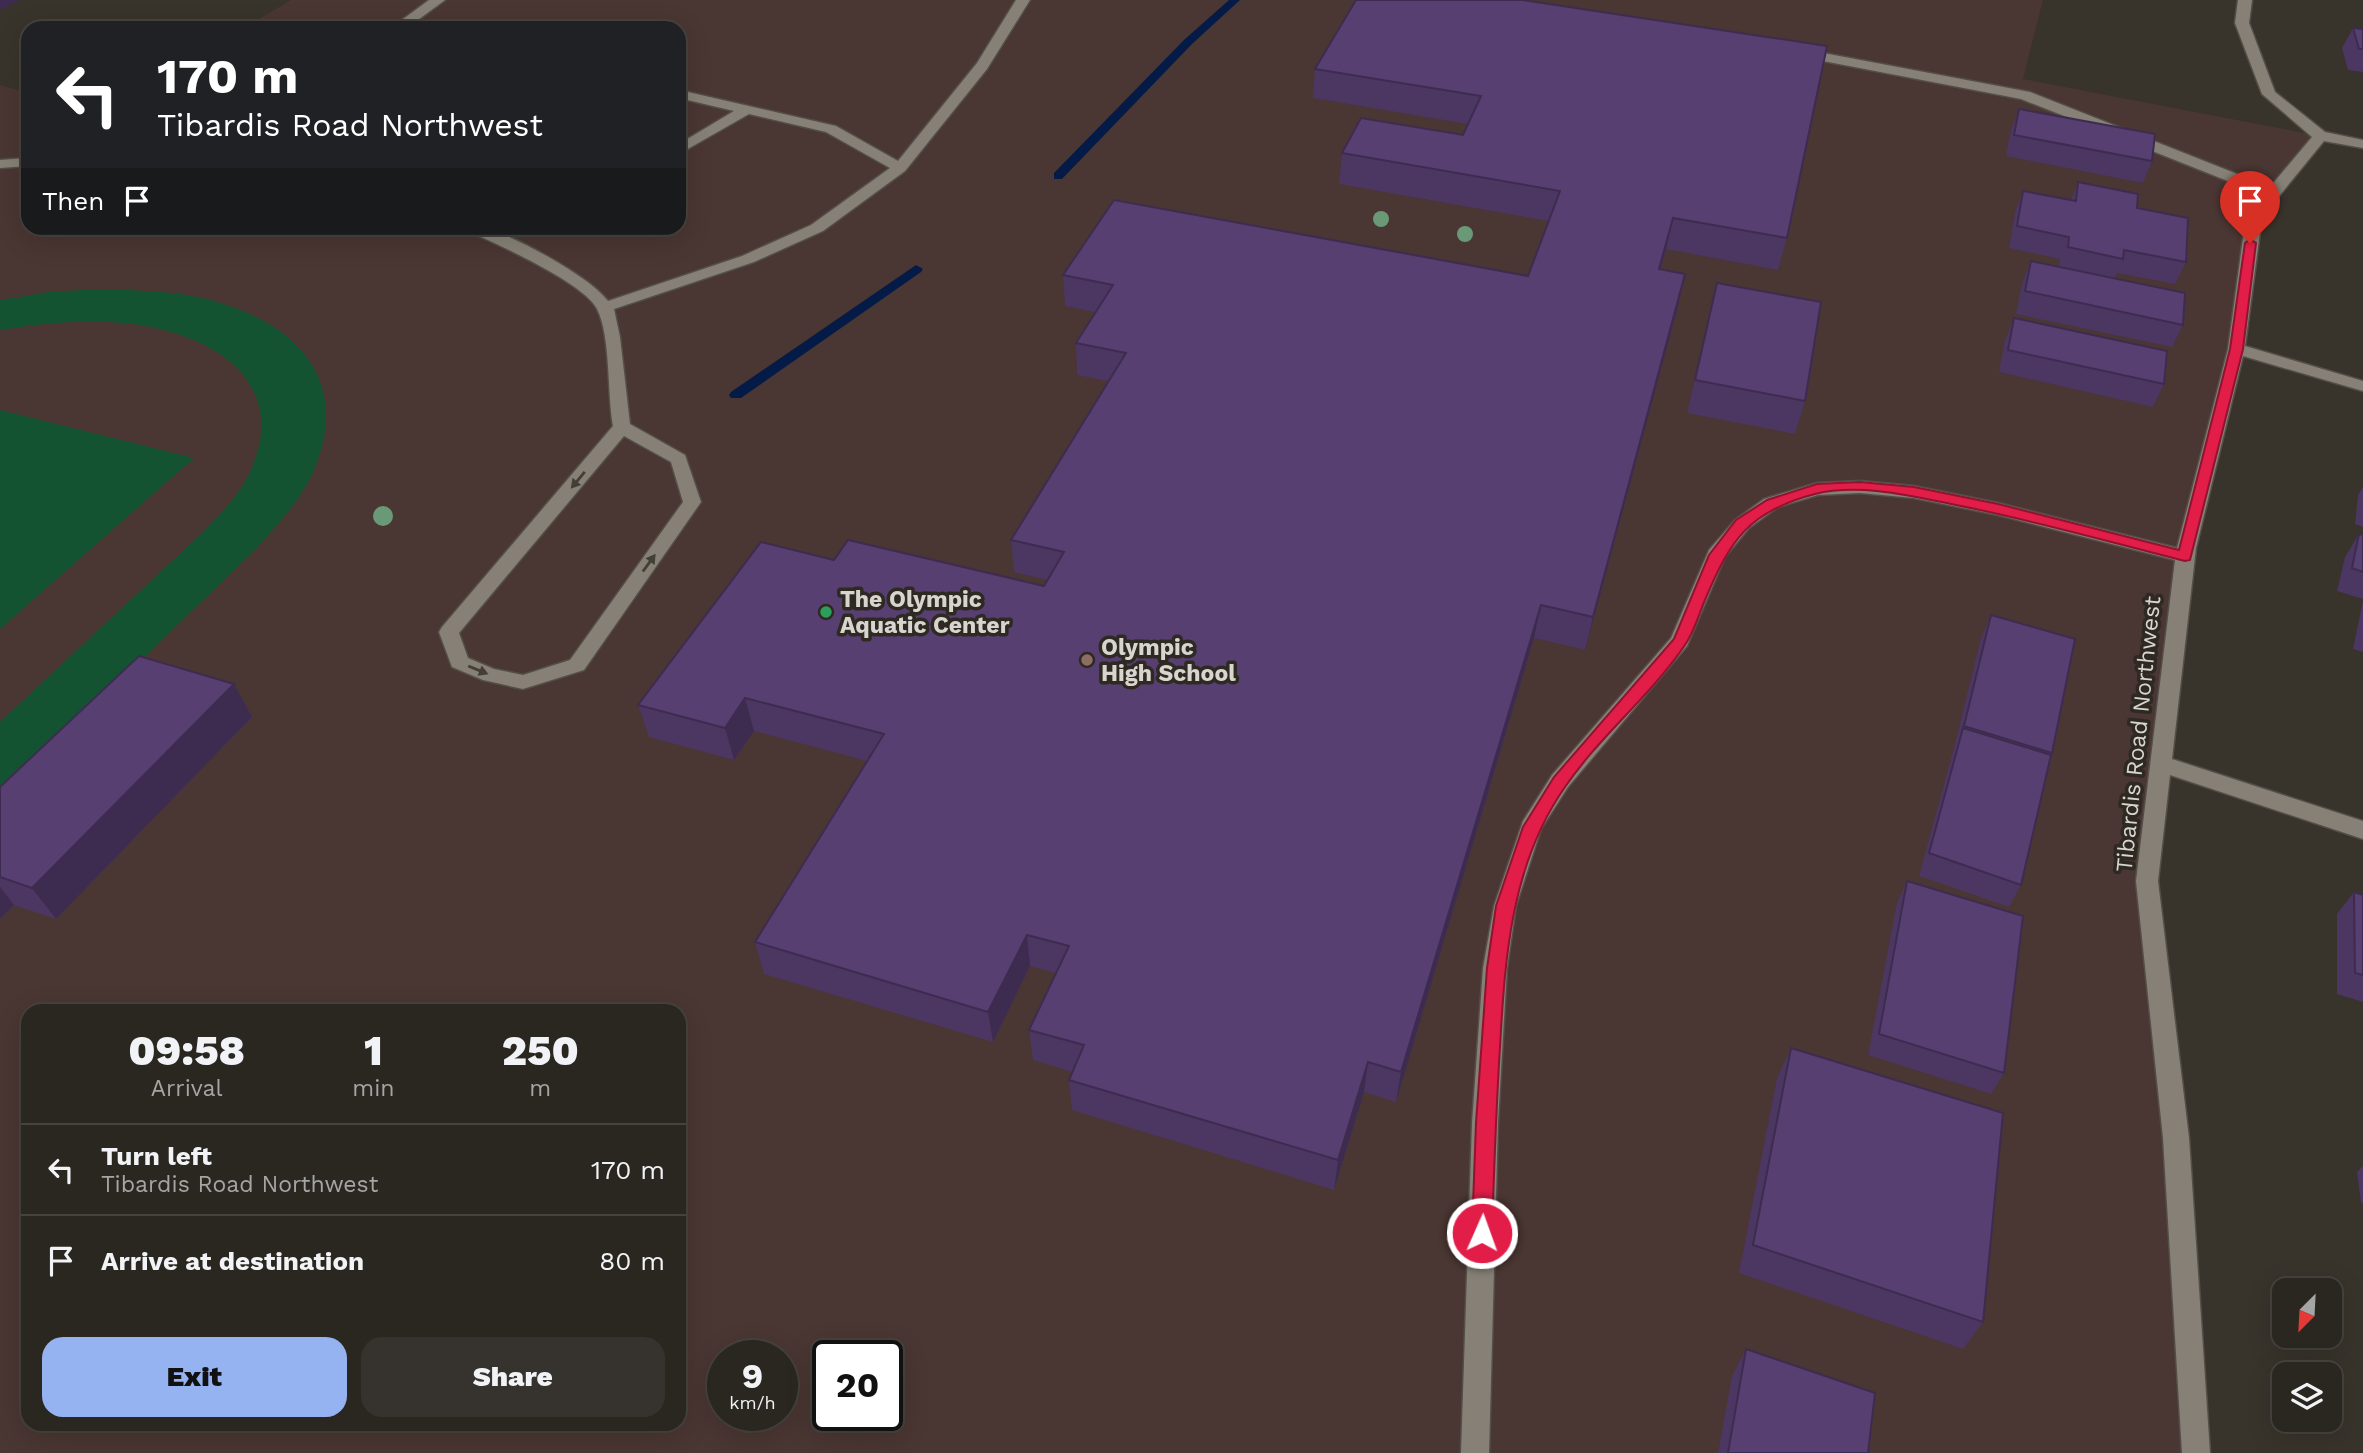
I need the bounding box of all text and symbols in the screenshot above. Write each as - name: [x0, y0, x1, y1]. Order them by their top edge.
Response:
- text: 170 m: [157, 47, 298, 105]
- icon: left: [42, 49, 133, 140]
- text: Tibardis Road Northwest: [157, 106, 543, 144]
- pin: [2220, 171, 2280, 243]
- icon: arrive: [118, 182, 156, 220]
- icon: arrive: [2231, 182, 2269, 220]
- text: Then: [42, 186, 104, 216]
- one-way arrow: [571, 471, 586, 488]
- one-way arrow: [642, 554, 656, 572]
- place label: The Olympic Aquatic Center: [840, 586, 1010, 639]
- street label: Tibardis Road Northwest: [2111, 594, 2166, 873]
- marker: The Olympic Aquatic Center: [818, 604, 834, 620]
- place label: Olympic High School: [1101, 634, 1236, 687]
- marker: Olympic High School: [1079, 652, 1095, 668]
- one-way arrow: [468, 665, 489, 676]
- text: 09:58: [128, 1026, 245, 1075]
- text: 1: [364, 1026, 383, 1075]
- text: 250: [502, 1026, 579, 1075]
- text: Arrival: [151, 1075, 223, 1102]
- text: min: [352, 1075, 395, 1102]
- text: m: [529, 1075, 551, 1102]
- text: Turn left: [101, 1141, 212, 1171]
- icon: left: [42, 1151, 80, 1189]
- text: 170 m: [591, 1155, 665, 1185]
- text: Tibardis Road Northwest: [101, 1171, 378, 1198]
- position arrow: [1445, 1196, 1519, 1270]
- icon: arrive: [42, 1242, 80, 1280]
- text: Arrive at destination: [101, 1246, 364, 1276]
- text: 80 m: [599, 1246, 665, 1276]
- north arrow: [2272, 1278, 2342, 1348]
- map controls: [2272, 1278, 2342, 1432]
- button: Exit: [42, 1337, 347, 1417]
- button: Share: [361, 1337, 665, 1417]
- speed limit sign: 20: [812, 1340, 903, 1431]
- text: 9: [742, 1355, 763, 1397]
- button: layers: [2272, 1362, 2342, 1432]
- text: km/h: [729, 1392, 776, 1413]

